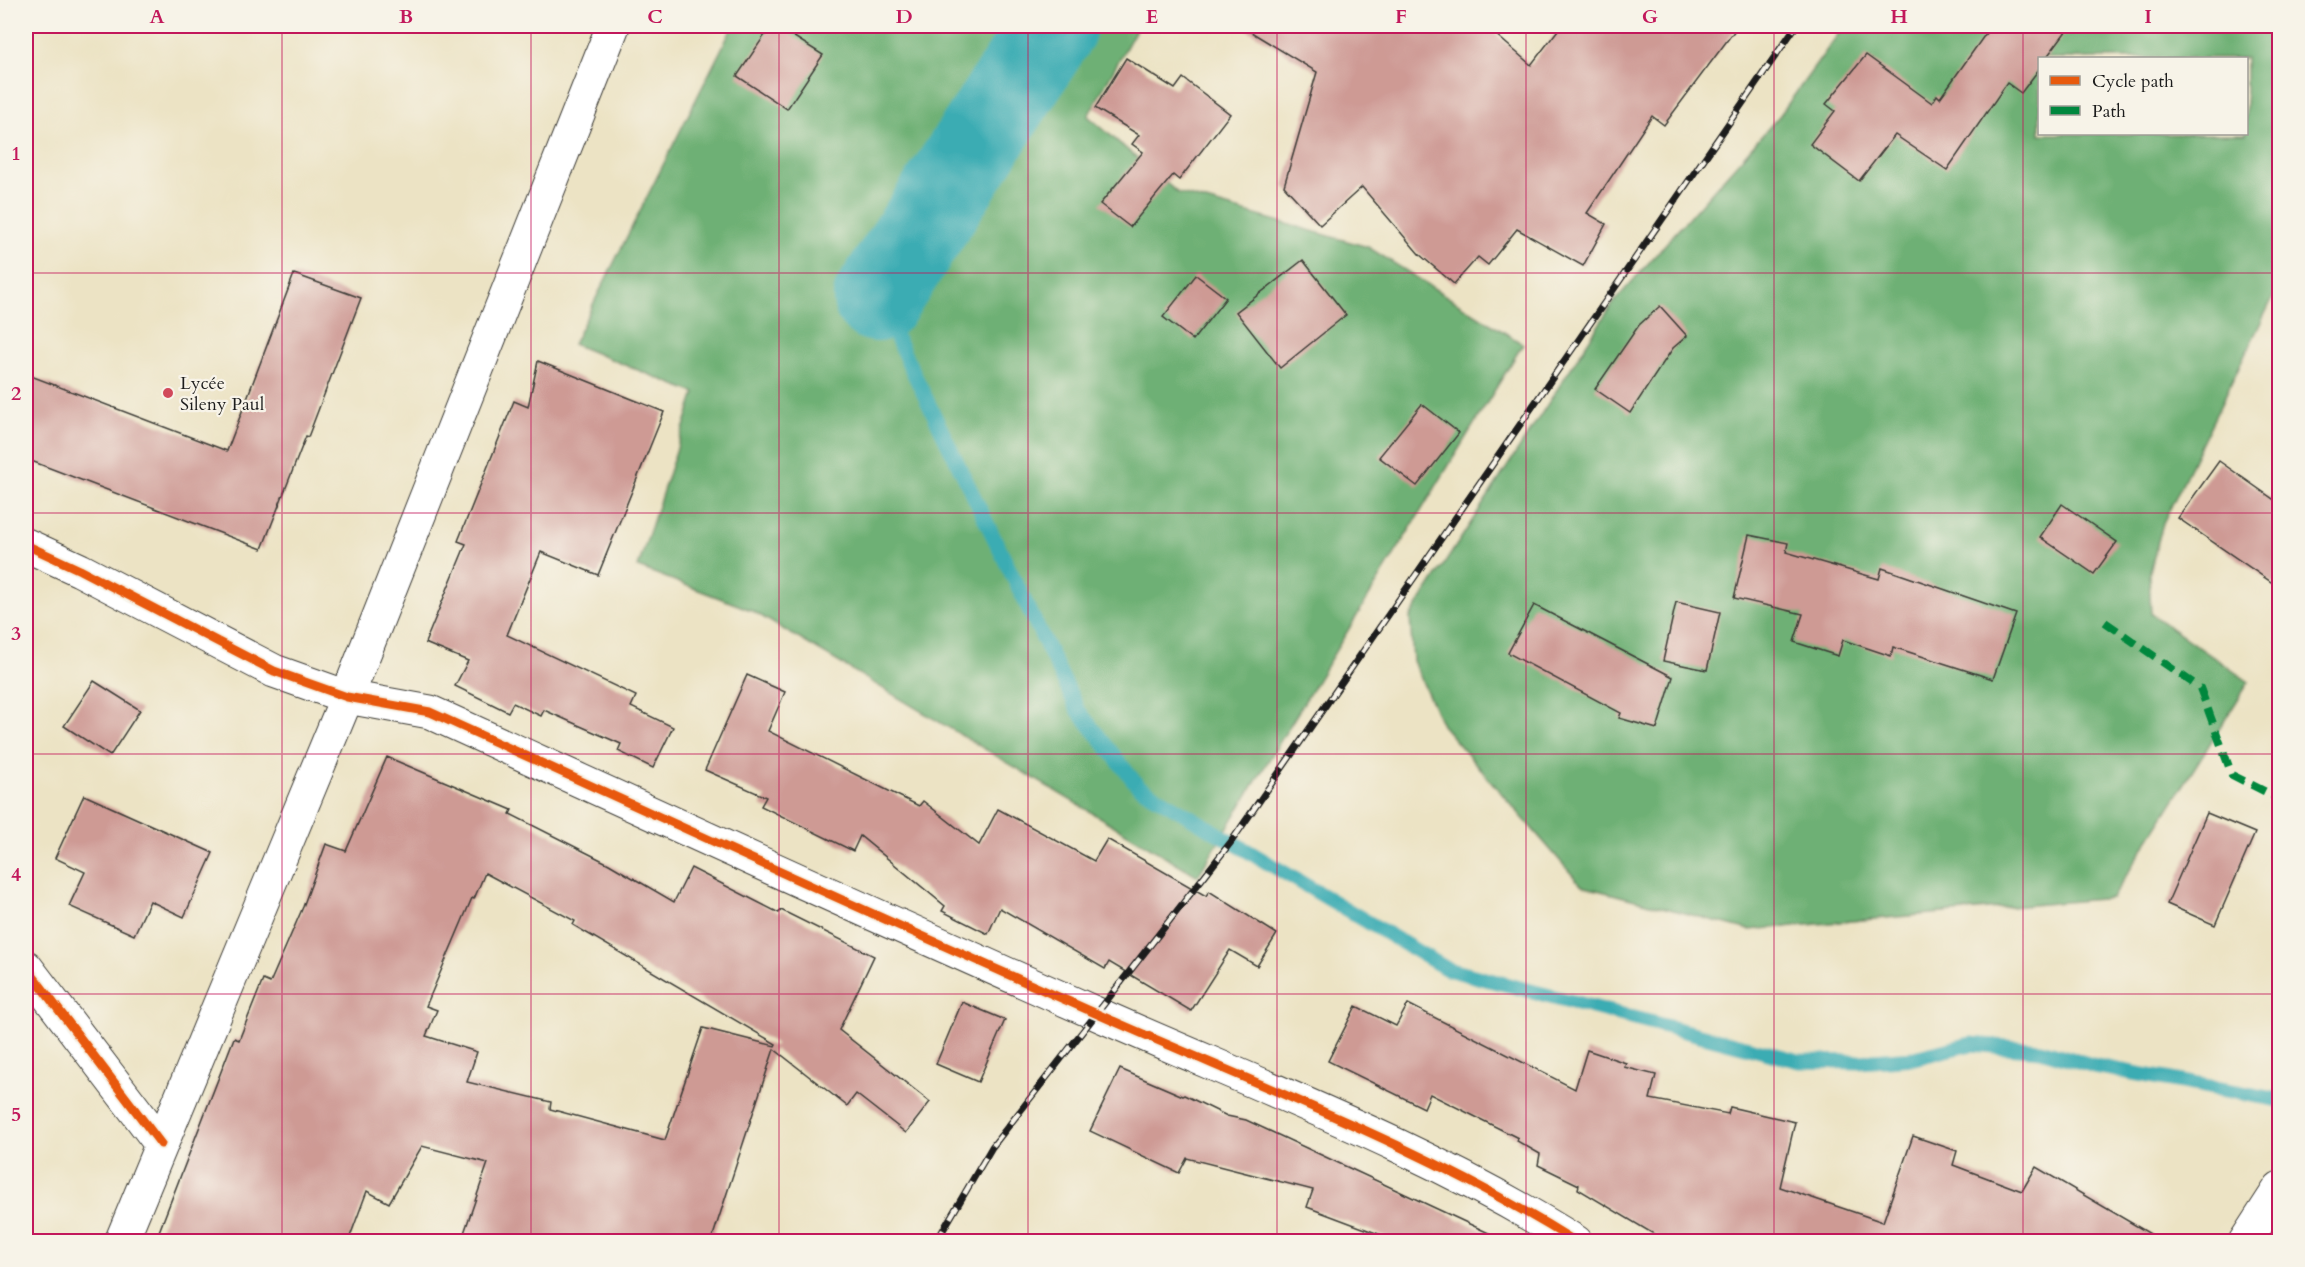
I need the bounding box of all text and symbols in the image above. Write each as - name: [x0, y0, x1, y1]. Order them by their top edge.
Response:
- text: A: [149, 3, 165, 30]
- text: B: [399, 3, 413, 30]
- text: C: [647, 3, 663, 30]
- text: D: [895, 3, 913, 30]
- text: E: [1146, 3, 1158, 30]
- text: F: [1395, 3, 1407, 30]
- text: G: [1642, 3, 1658, 30]
- text: H: [1890, 3, 1908, 30]
- text: I: [2144, 3, 2152, 30]
- legend: [2038, 57, 2248, 135]
- text: Cycle path: [2092, 69, 2174, 94]
- text: Path: [2092, 99, 2126, 124]
- text: 1: [11, 140, 21, 167]
- place label: Lycée Sileny Paul: [180, 371, 265, 417]
- text: 2: [11, 380, 21, 407]
- marker: Lycée Sileny Paul: [161, 386, 175, 400]
- text: 3: [11, 620, 21, 647]
- text: 4: [11, 861, 21, 888]
- text: 5: [11, 1101, 21, 1128]

